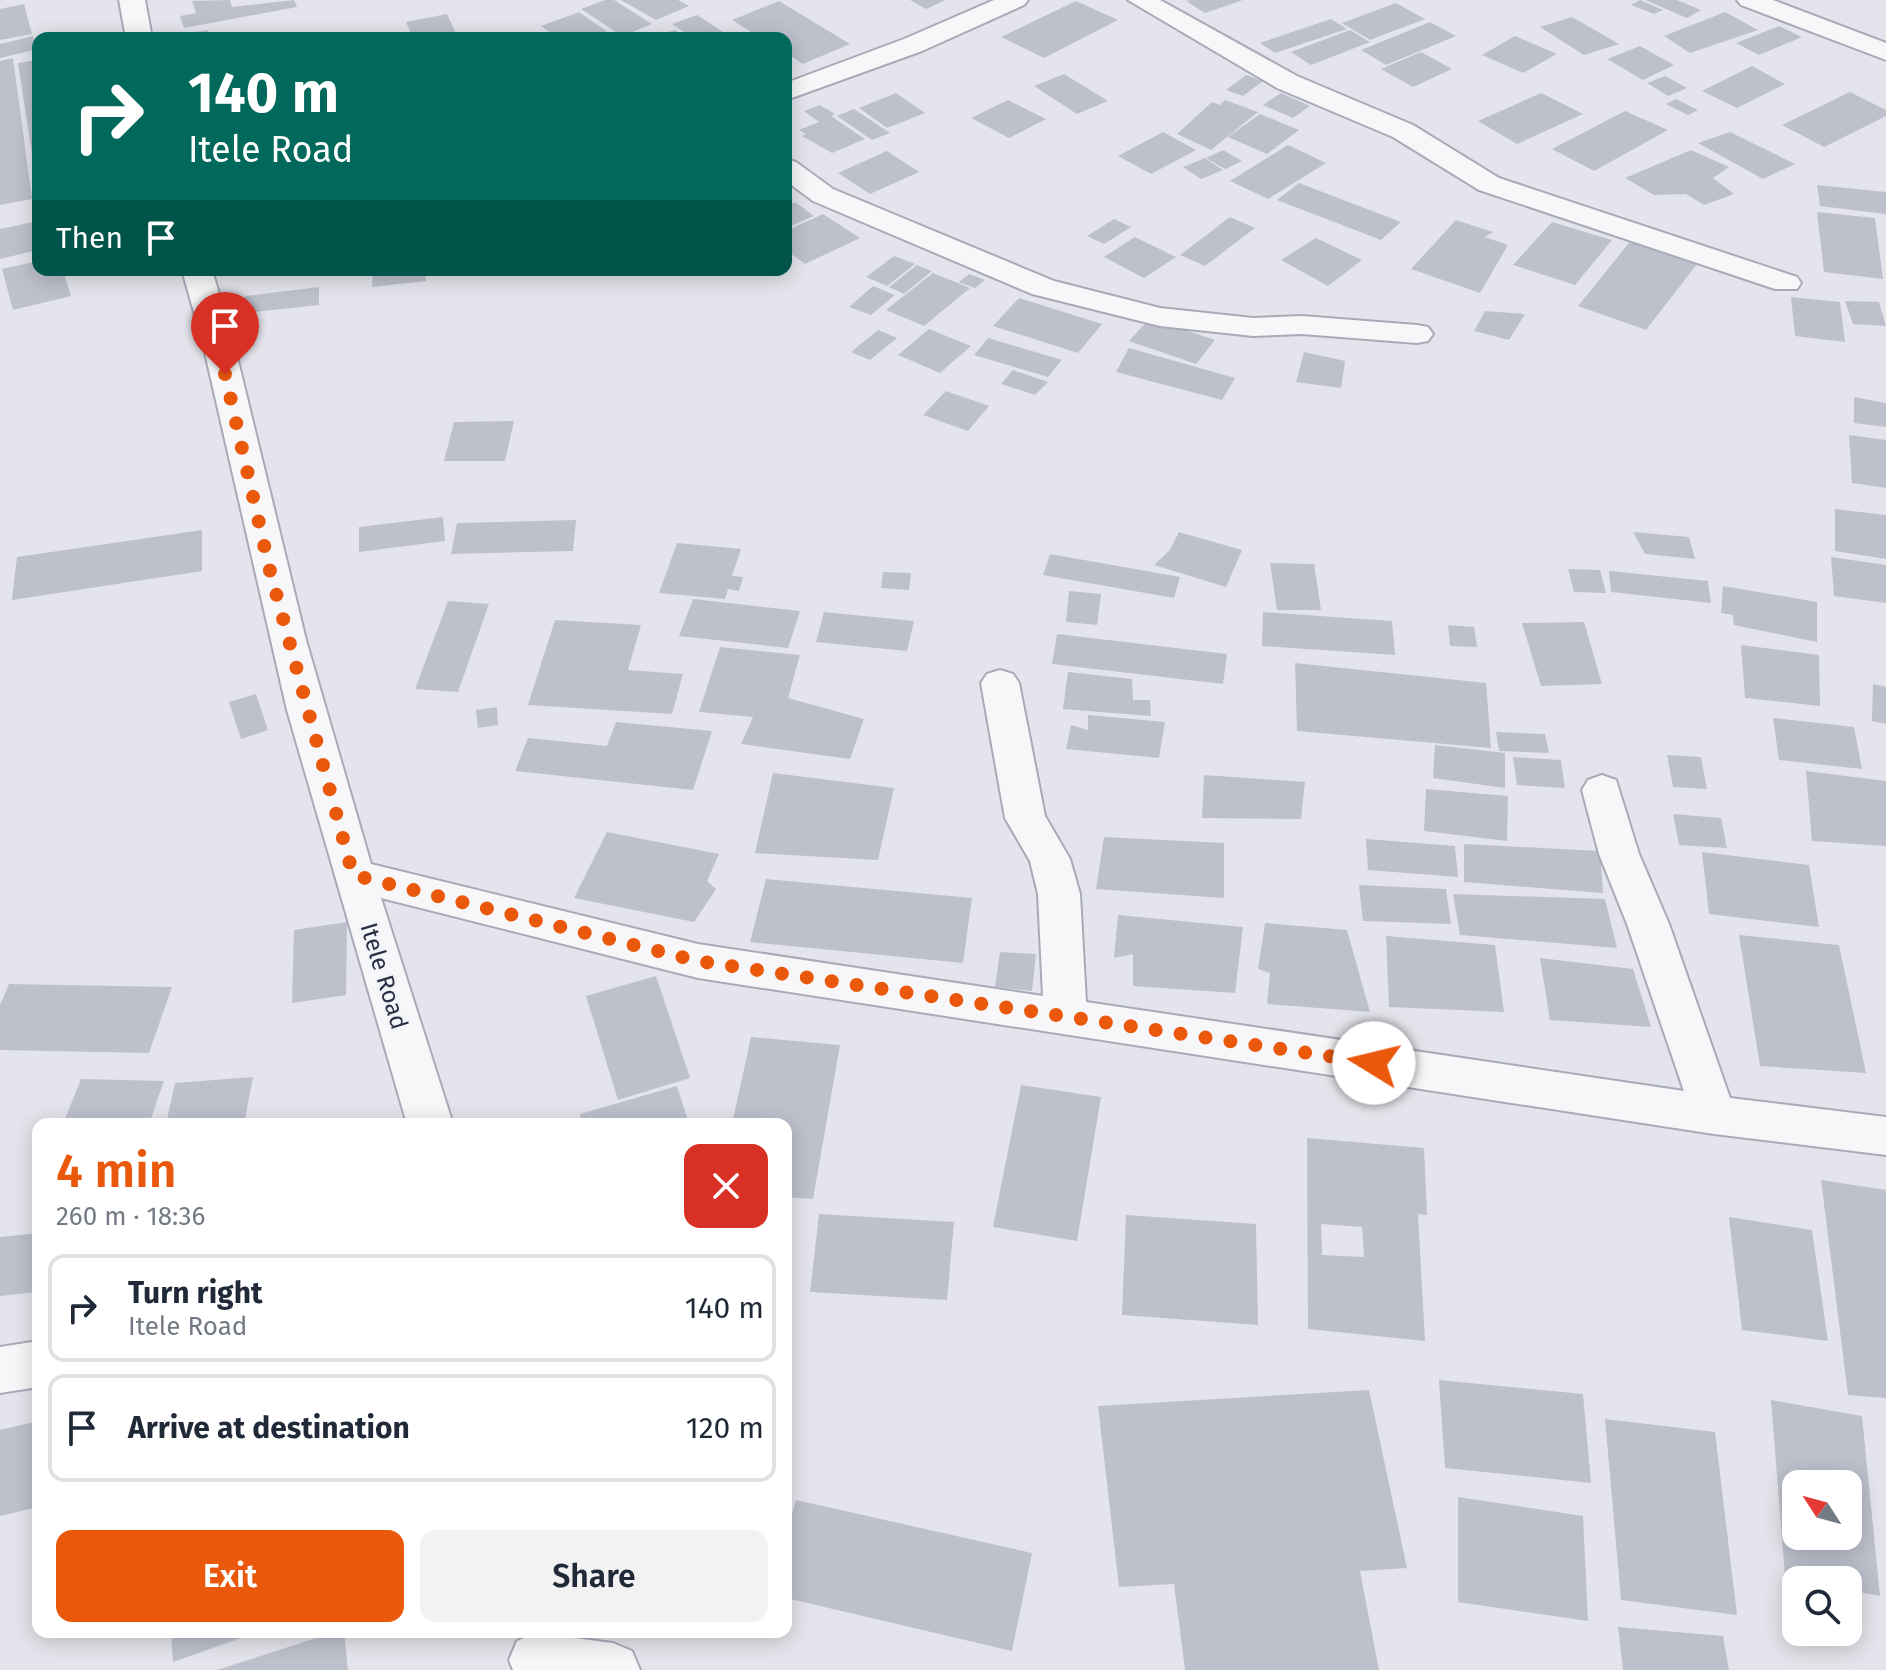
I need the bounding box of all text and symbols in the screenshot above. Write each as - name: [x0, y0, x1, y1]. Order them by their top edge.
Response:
- text: 140 m: [188, 60, 339, 127]
- icon: right: [56, 64, 160, 168]
- text: Itele Road: [188, 128, 353, 172]
- icon: arrive: [139, 216, 183, 260]
- text: Then: [56, 220, 123, 256]
- pin: [191, 292, 259, 374]
- icon: arrive: [203, 304, 247, 348]
- street label: Itele Road: [355, 919, 413, 1033]
- position arrow: [1332, 1021, 1416, 1105]
- text: 4 min: [56, 1142, 176, 1200]
- button: close: [684, 1144, 768, 1228]
- text: 260 m · 18:36: [56, 1201, 205, 1232]
- text: Turn right: [128, 1275, 263, 1311]
- icon: right: [60, 1286, 104, 1330]
- text: 140 m: [685, 1290, 764, 1326]
- text: Itele Road: [128, 1311, 247, 1342]
- icon: arrive: [60, 1406, 104, 1450]
- text: Arrive at destination: [128, 1410, 410, 1446]
- text: 120 m: [686, 1410, 764, 1446]
- north arrow: [1782, 1470, 1862, 1550]
- map controls: [1782, 1470, 1862, 1646]
- button: Exit: [56, 1530, 404, 1622]
- button: Share: [420, 1530, 768, 1622]
- button: search: [1782, 1566, 1862, 1646]

